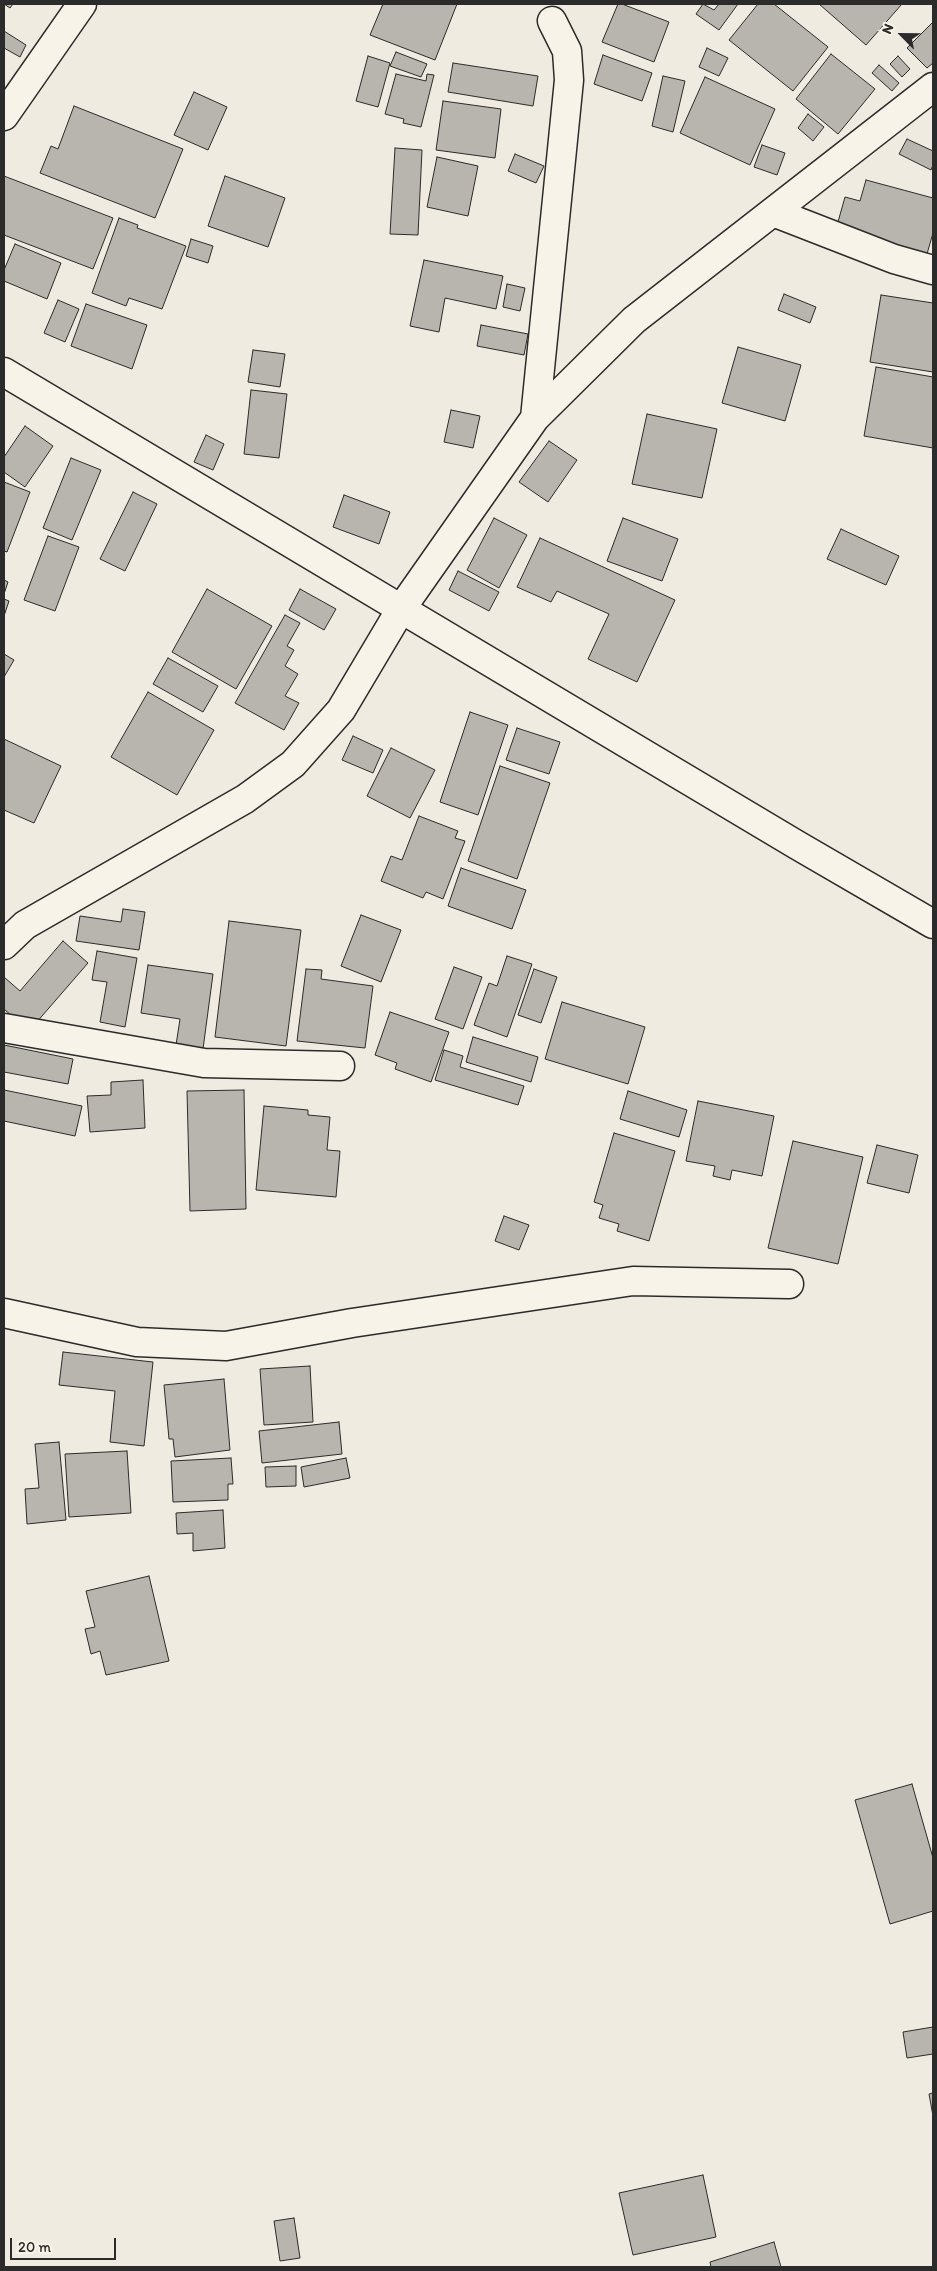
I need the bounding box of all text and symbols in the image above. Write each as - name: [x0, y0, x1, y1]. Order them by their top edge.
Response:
- north arrow: [877, 10, 927, 60]
- text: N: [878, 21, 897, 37]
- scale bar: [12, 2228, 119, 2260]
- text: 20 m: [18, 2238, 51, 2256]

